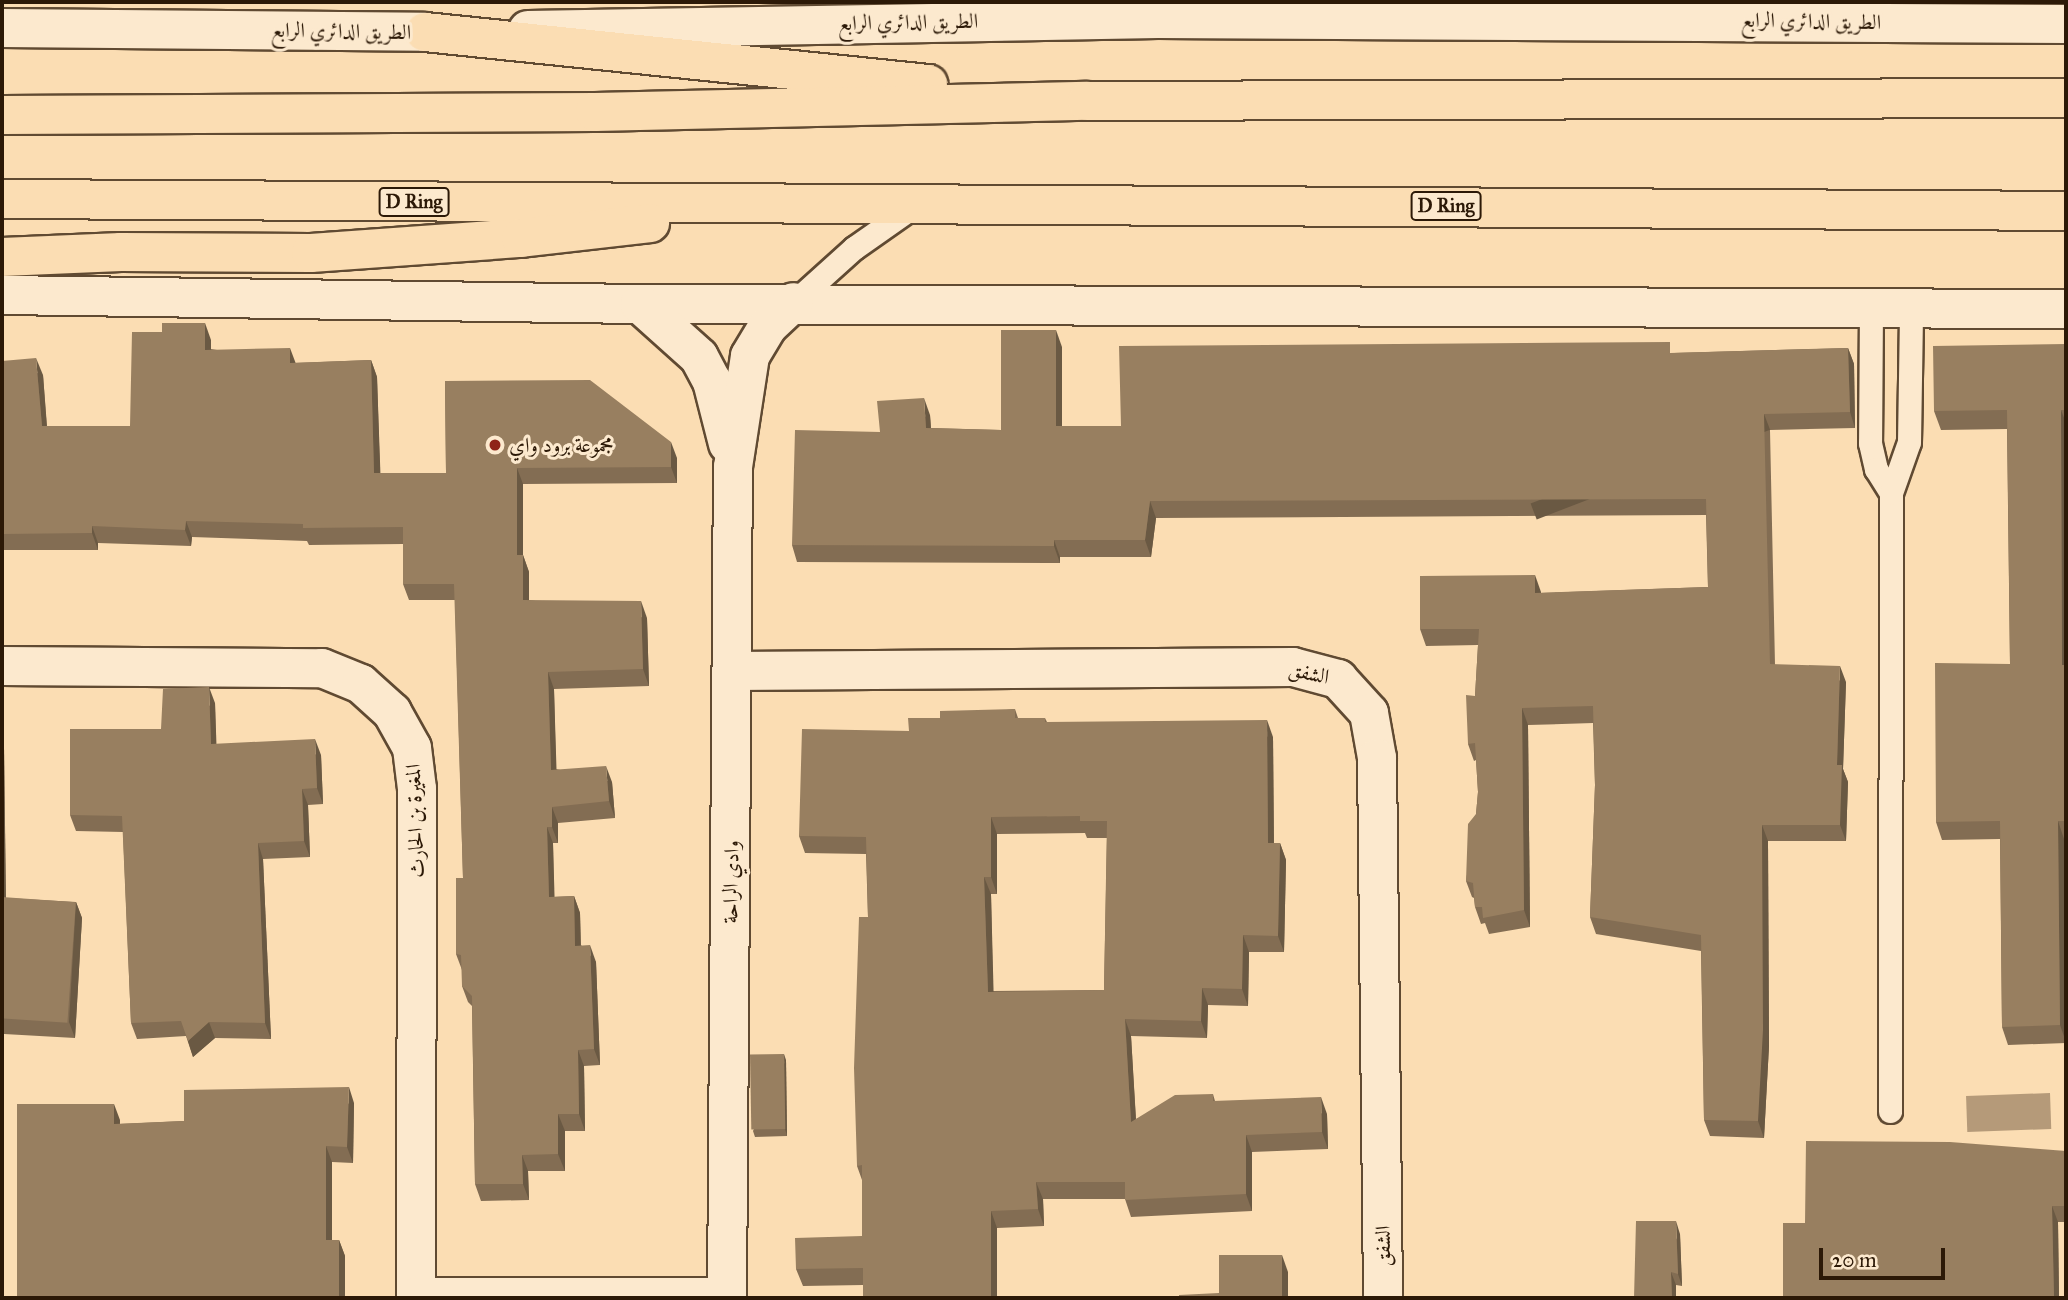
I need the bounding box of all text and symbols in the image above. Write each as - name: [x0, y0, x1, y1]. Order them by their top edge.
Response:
- street label: الطريق الدائري الرابع: [1741, 7, 1881, 35]
- street label: الطريق الدائري الرابع: [838, 8, 978, 36]
- street label: الطريق الدائري الرابع: [271, 17, 411, 45]
- road number: D Ring: [377, 186, 451, 218]
- road number: D Ring: [1409, 190, 1483, 222]
- place label: مجموعة برود واي: [509, 432, 614, 458]
- marker: مجموعة برود واي: [487, 437, 503, 453]
- street label: الشفق: [1286, 656, 1332, 690]
- street label: المغيرة بن الحارث: [400, 764, 430, 878]
- street label: وادي الراحة: [718, 840, 744, 924]
- street label: الشفق: [1370, 1225, 1396, 1267]
- scale bar: [1823, 1234, 1949, 1278]
- text: 20 m: [1832, 1247, 1877, 1273]

